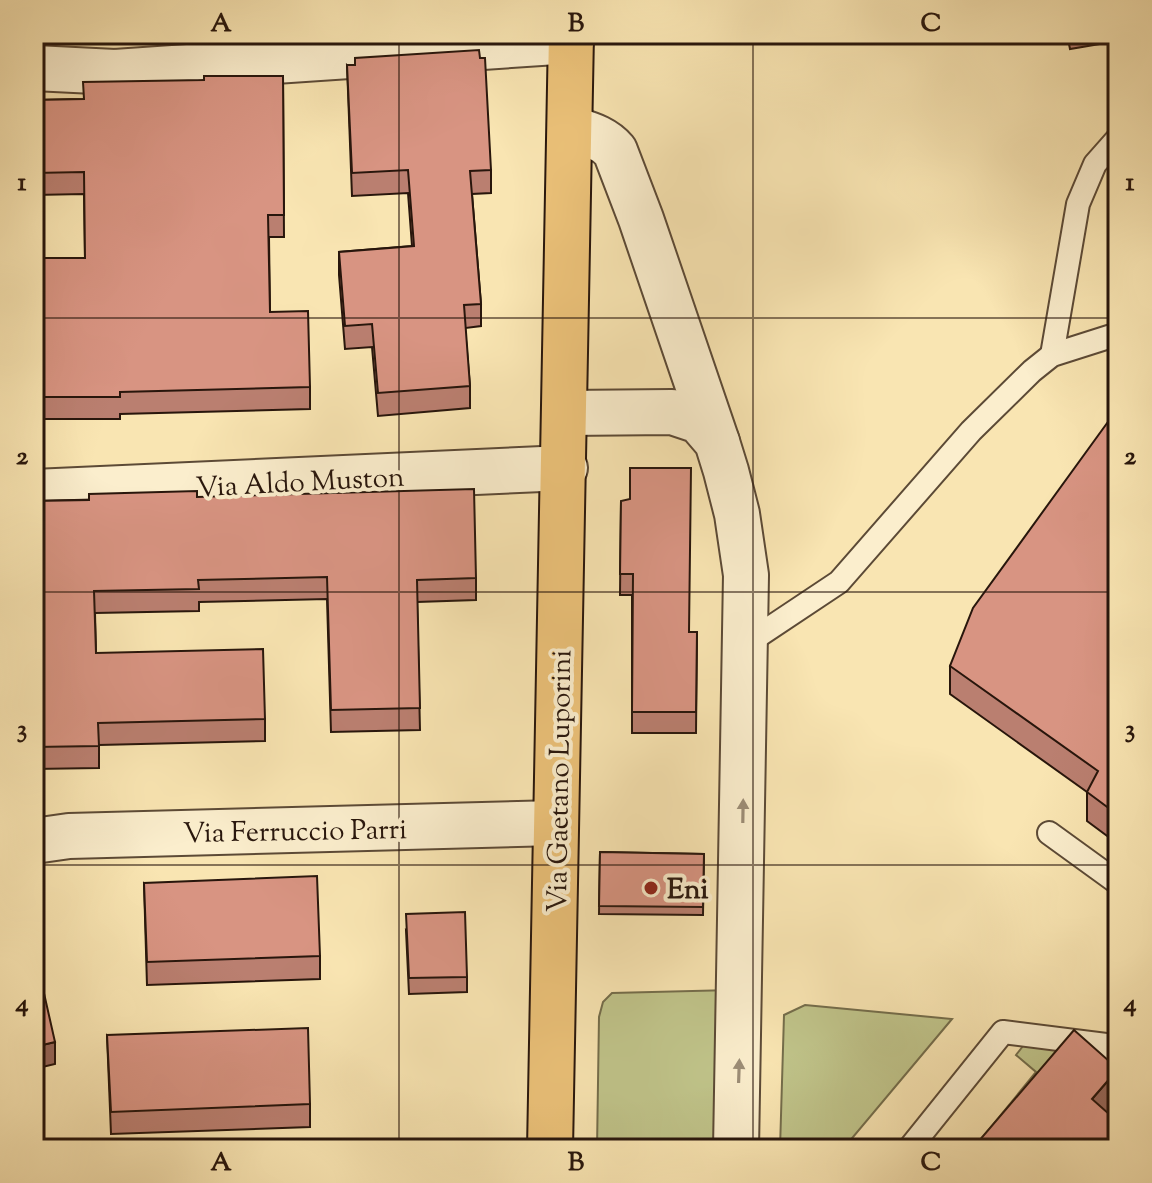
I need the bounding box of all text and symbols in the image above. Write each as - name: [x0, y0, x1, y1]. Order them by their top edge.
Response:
- text: A: [210, 6, 232, 43]
- text: B: [568, 6, 585, 43]
- text: C: [921, 6, 941, 43]
- text: 1: [18, 165, 27, 202]
- text: 1: [1126, 165, 1135, 202]
- text: 2: [16, 439, 29, 476]
- text: 2: [1124, 439, 1137, 476]
- street label: Via Aldo Muston: [195, 459, 405, 509]
- street label: Via Gaetano Luporini: [539, 649, 583, 913]
- text: 3: [17, 712, 27, 749]
- text: 3: [1125, 712, 1135, 749]
- one-way arrow: [737, 798, 749, 823]
- street label: Via Ferruccio Parri: [183, 811, 408, 855]
- place label: Eni: [667, 871, 708, 911]
- marker: Eni: [642, 879, 660, 897]
- text: 4: [14, 986, 29, 1023]
- text: 4: [1122, 986, 1137, 1023]
- one-way arrow: [733, 1058, 745, 1083]
- text: A: [210, 1145, 232, 1182]
- text: B: [568, 1145, 585, 1182]
- text: C: [921, 1145, 941, 1182]

